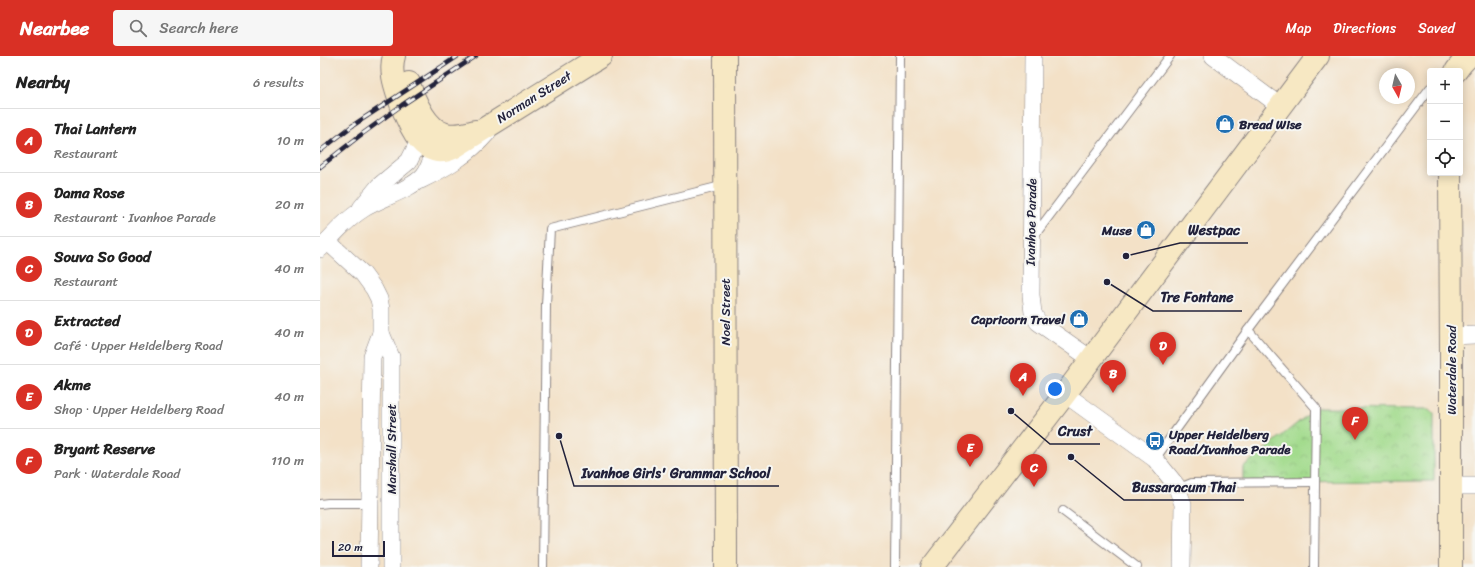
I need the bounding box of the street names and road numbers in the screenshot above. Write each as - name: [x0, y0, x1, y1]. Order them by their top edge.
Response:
- street label: Norman Street: [492, 64, 577, 129]
- street label: Ivanhoe Parade: [1019, 178, 1043, 267]
- street label: Noel Street: [714, 278, 737, 346]
- street label: Waterdale Road: [1440, 324, 1463, 415]
- street label: Marshall Street: [380, 404, 403, 494]

